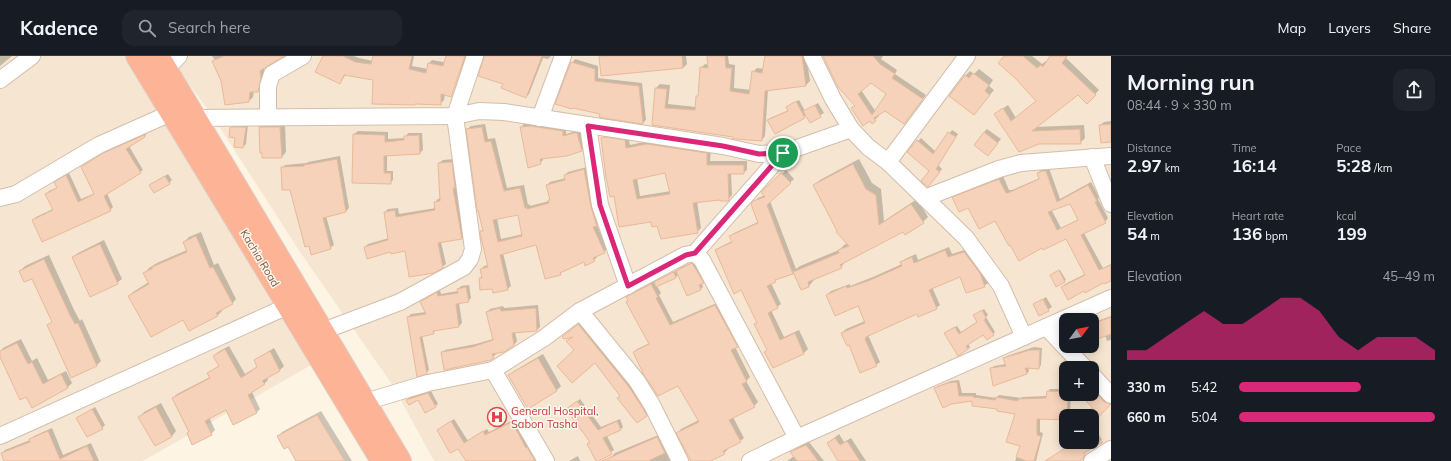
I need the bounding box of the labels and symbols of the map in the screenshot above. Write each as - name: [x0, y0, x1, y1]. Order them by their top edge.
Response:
- pin: [766, 136, 800, 170]
- street label: Kachia Road: [237, 227, 283, 289]
- north arrow: [1059, 313, 1099, 353]
- place label: General Hospital, Sabon Tasha: [511, 404, 598, 431]
- hospital icon: General Hospital, Sabon Tasha: [486, 406, 508, 428]

